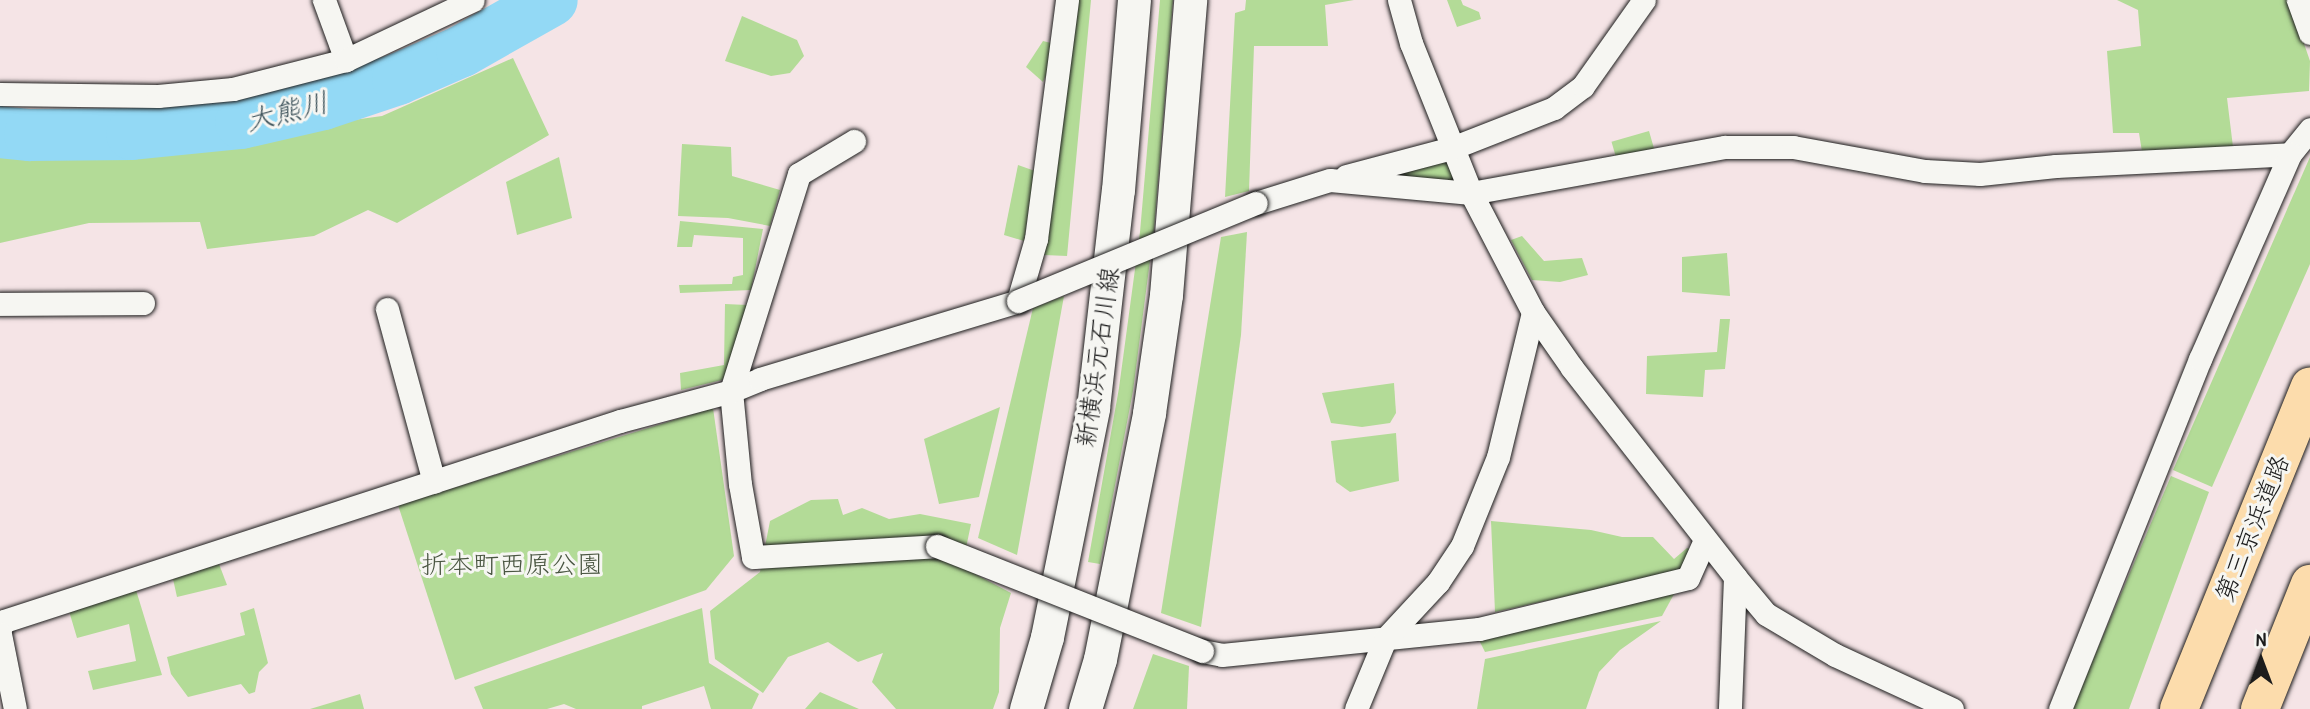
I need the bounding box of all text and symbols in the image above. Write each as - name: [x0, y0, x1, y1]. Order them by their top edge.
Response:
- water label: 大熊川: [242, 85, 332, 137]
- street label: 新横浜元石川線: [1069, 265, 1125, 449]
- street label: 第三京浜道路: [2208, 450, 2296, 606]
- park label: 折本町西原公園: [421, 548, 603, 580]
- north arrow: [2226, 625, 2296, 695]
- text: N: [2256, 626, 2266, 652]

